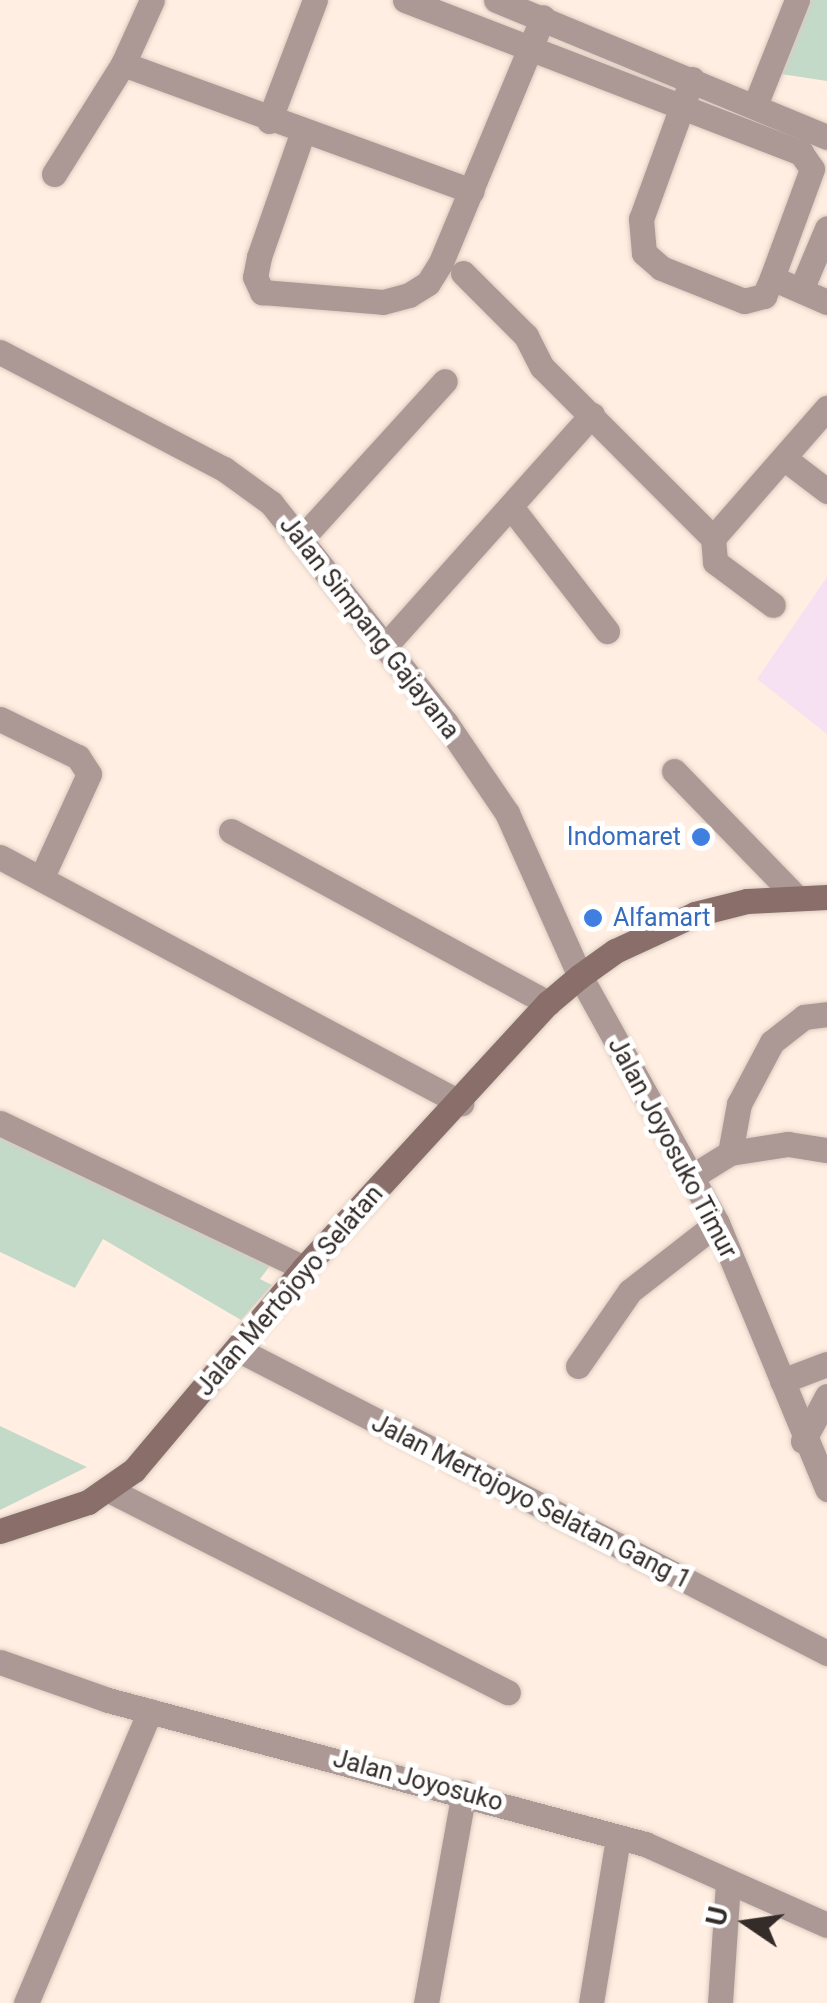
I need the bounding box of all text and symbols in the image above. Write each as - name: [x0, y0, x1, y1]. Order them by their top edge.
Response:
- street label: Jalan Simpang Gajayana: [273, 511, 465, 745]
- place label: Indomaret: [567, 822, 681, 852]
- marker: Indomaret: [690, 826, 712, 848]
- place label: Alfamart: [613, 903, 710, 933]
- marker: Alfamart: [582, 907, 604, 929]
- street label: Jalan Joyosuko Timur: [601, 1032, 743, 1264]
- street label: Jalan Mertojoyo Selatan: [190, 1180, 390, 1402]
- street label: Jalan Mertojoyo Selatan Gang 1: [367, 1408, 695, 1596]
- street label: Jalan Joyosuko: [330, 1744, 506, 1818]
- north arrow: [697, 1873, 797, 1973]
- text: U: [699, 1903, 735, 1929]

